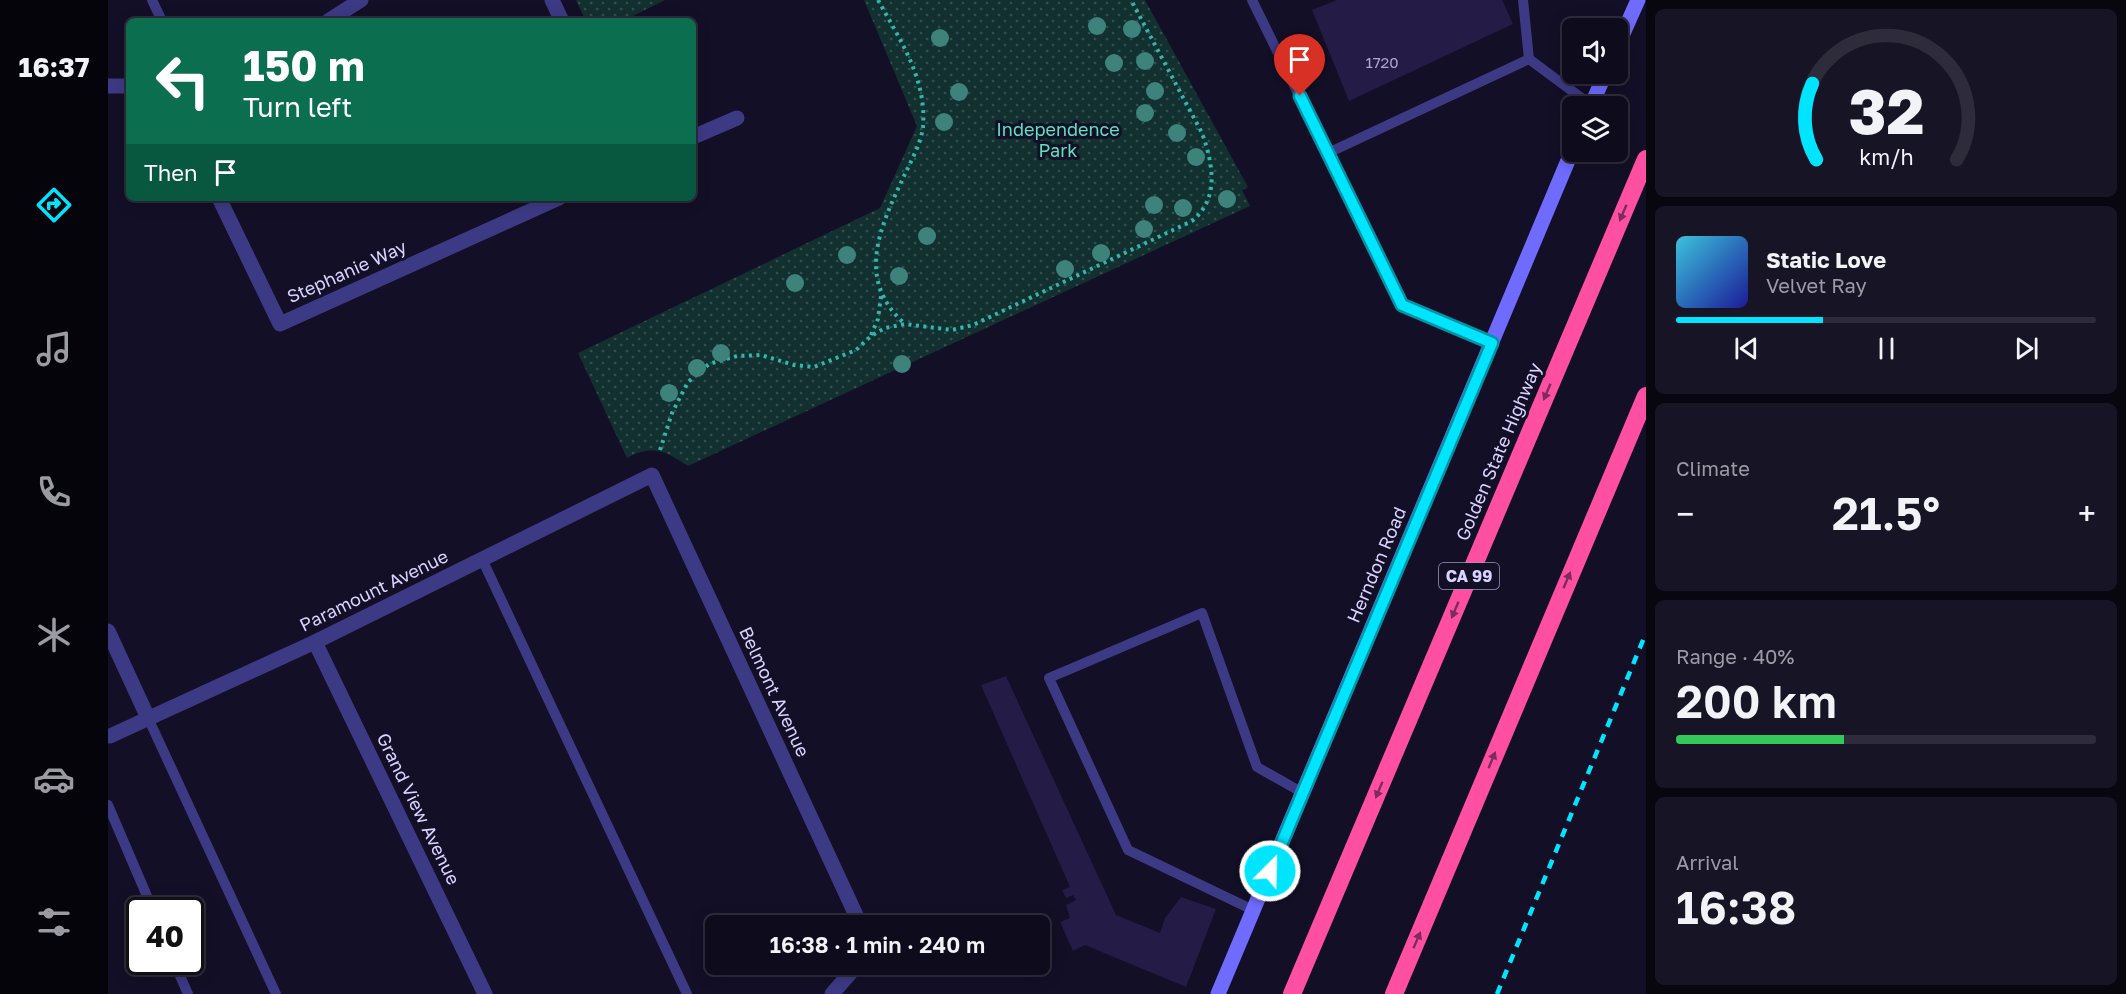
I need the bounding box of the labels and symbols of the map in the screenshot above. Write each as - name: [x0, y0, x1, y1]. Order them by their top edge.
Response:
- pin: [1274, 34, 1325, 96]
- house number: 1720: [1365, 53, 1399, 71]
- park label: Independence Park: [996, 118, 1120, 161]
- one-way arrow: [1618, 204, 1628, 222]
- street label: Stephanie Way: [283, 235, 410, 307]
- street label: Golden State Highway: [1451, 359, 1546, 544]
- one-way arrow: [1542, 384, 1552, 402]
- street label: Herndon Road: [1342, 503, 1410, 626]
- street label: Paramount Avenue: [296, 545, 451, 636]
- road number: CA 99: [1439, 563, 1499, 589]
- one-way arrow: [1563, 571, 1572, 589]
- one-way arrow: [1450, 602, 1460, 620]
- street label: Belmont Avenue: [735, 623, 815, 760]
- street label: Grand View Avenue: [373, 729, 465, 888]
- one-way arrow: [1488, 751, 1497, 769]
- one-way arrow: [1374, 781, 1383, 799]
- position arrow: [1238, 839, 1302, 903]
- speed limit sign: 40: [126, 897, 204, 975]
- one-way arrow: [1413, 931, 1422, 949]

